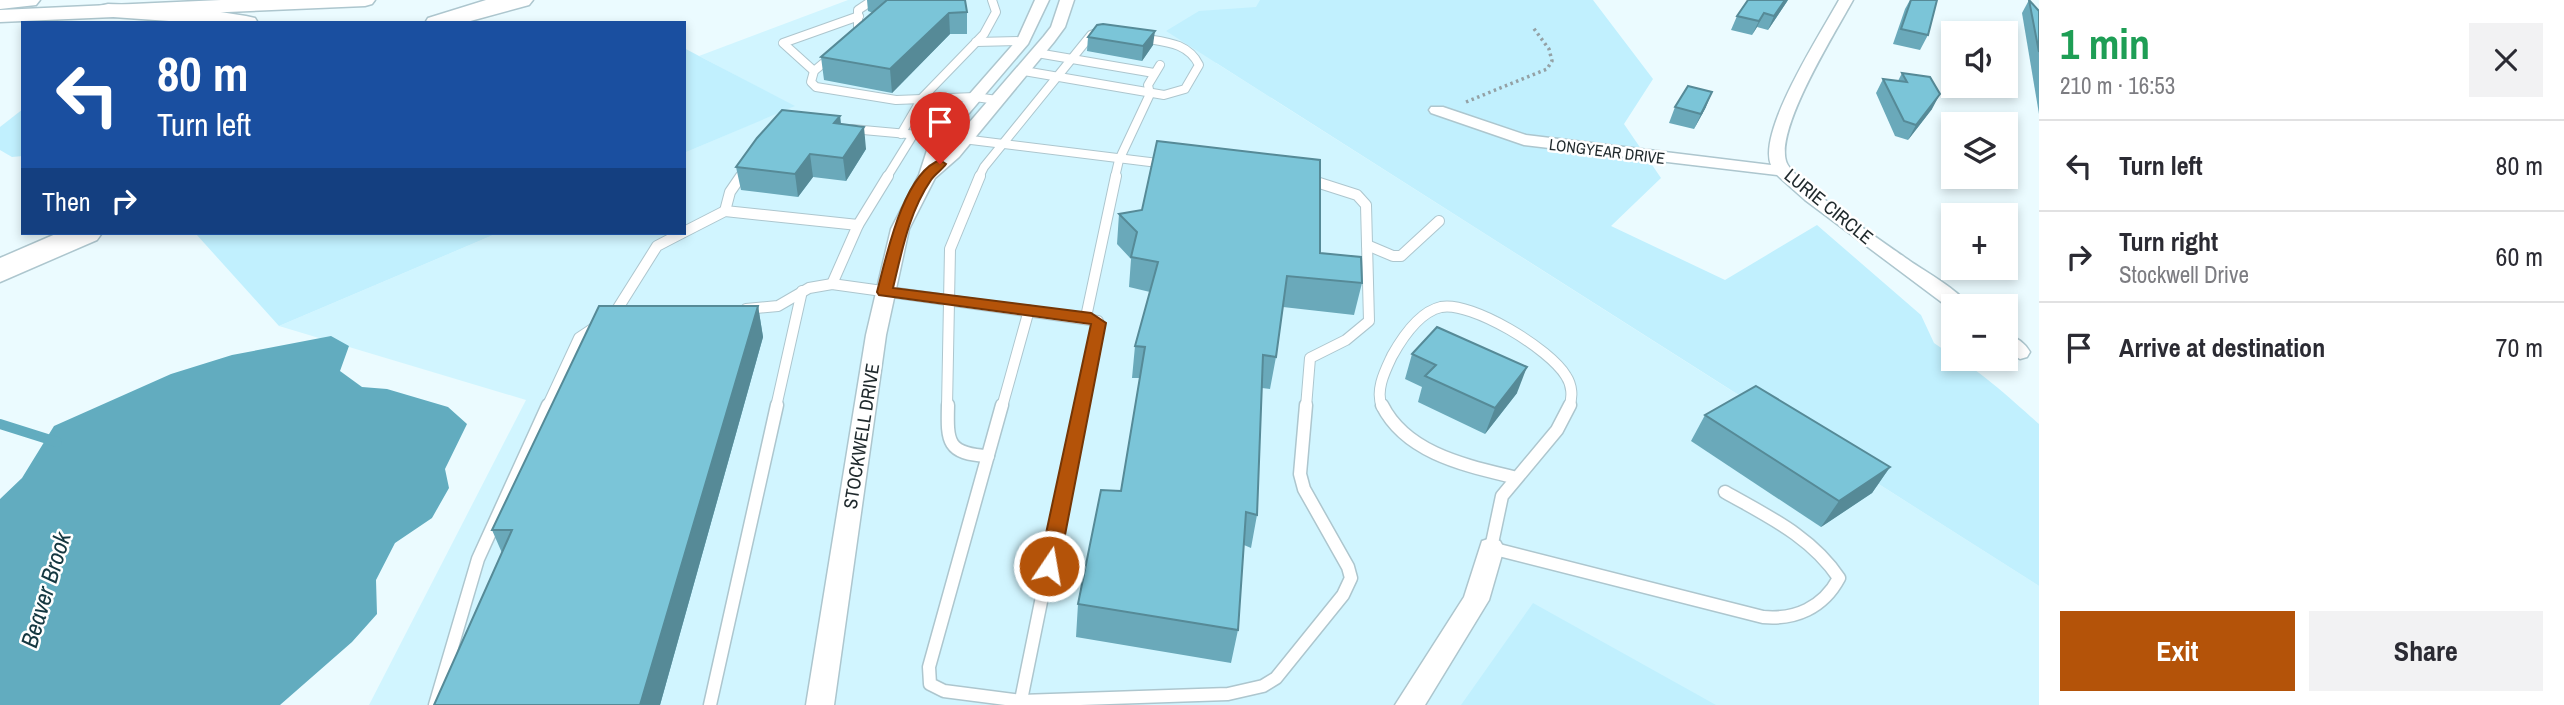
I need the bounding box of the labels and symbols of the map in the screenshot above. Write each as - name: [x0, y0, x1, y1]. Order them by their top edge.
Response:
- pin: [910, 92, 970, 164]
- street label: LONGYEAR DRIVE: [1548, 133, 1666, 169]
- street label: LURIE CIRCLE: [1779, 162, 1879, 250]
- street label: STOCKWELL DRIVE: [837, 361, 885, 511]
- water label: Beaver Brook: [12, 527, 78, 651]
- position arrow: [1012, 529, 1086, 603]

